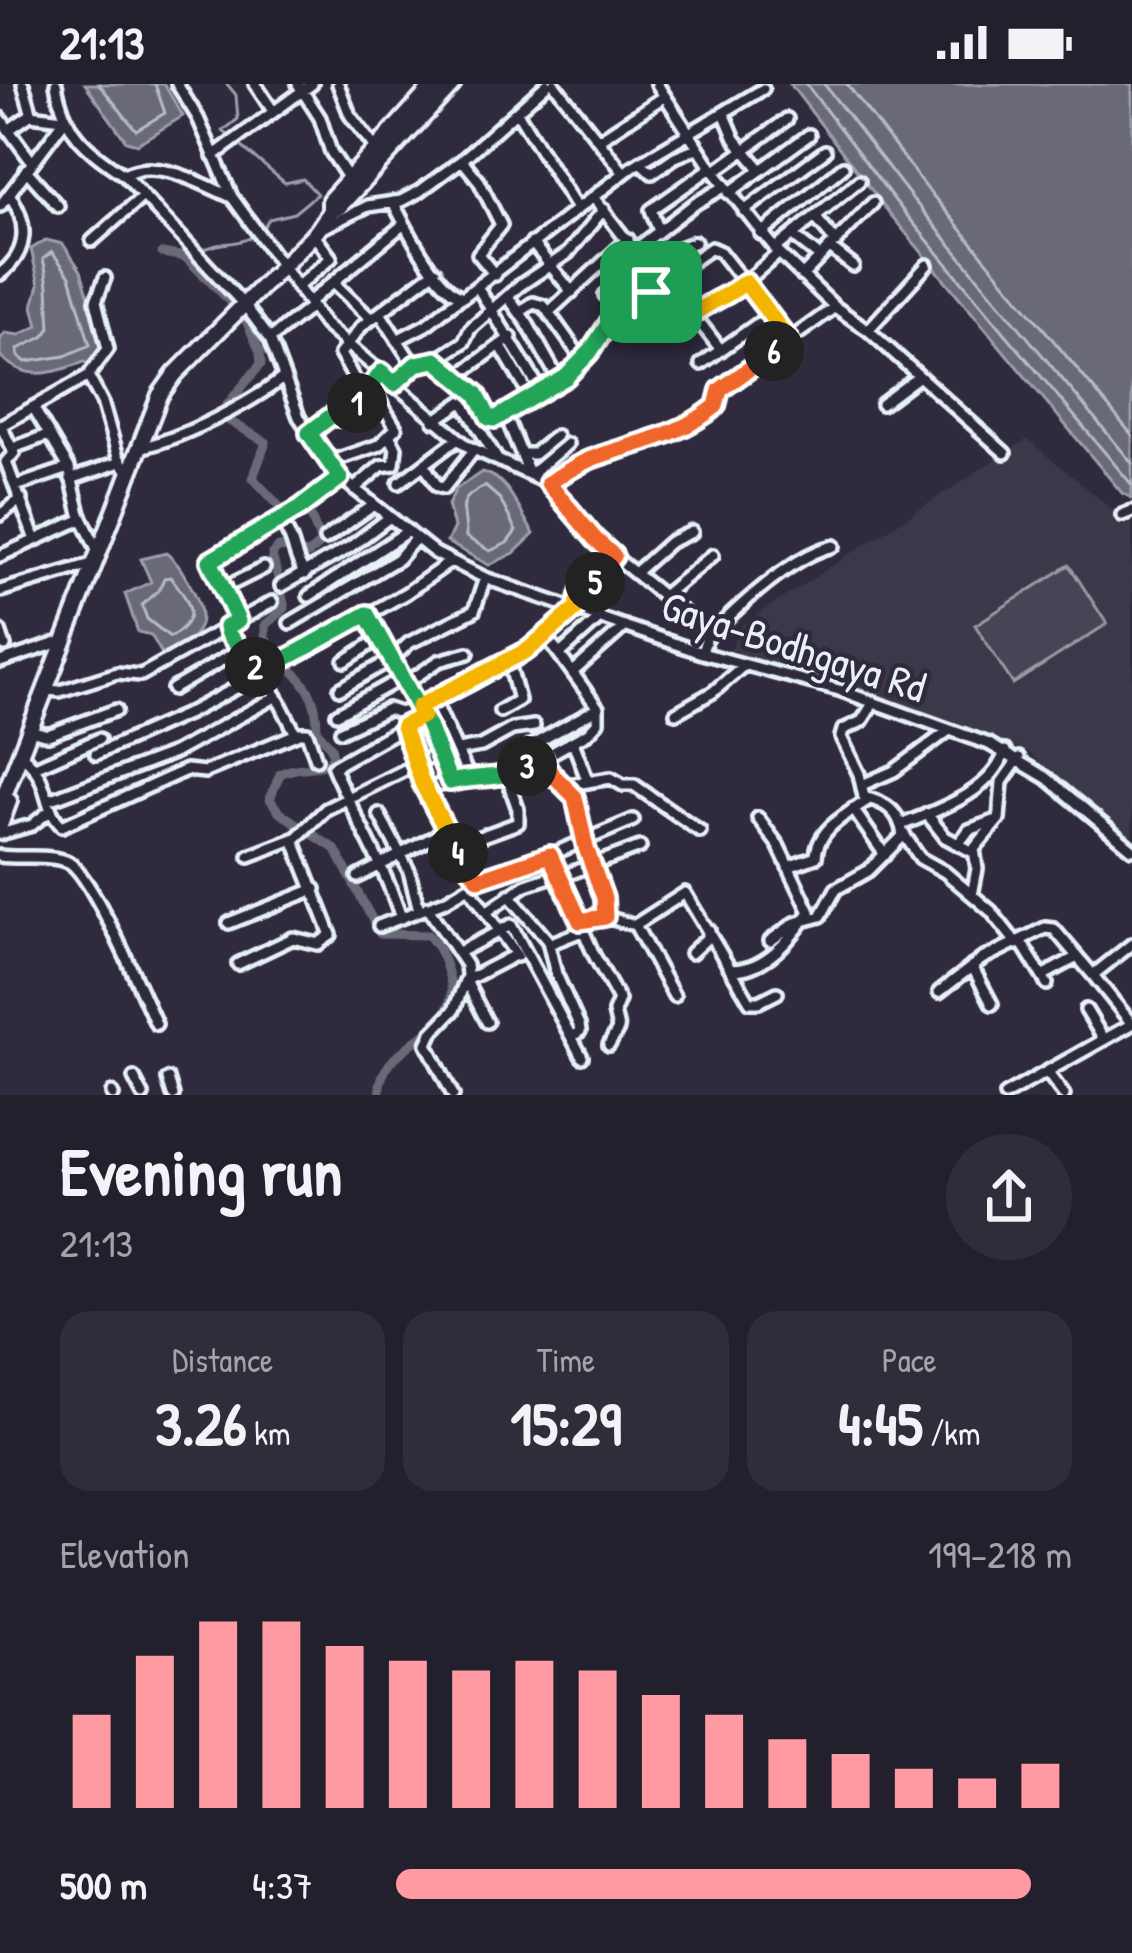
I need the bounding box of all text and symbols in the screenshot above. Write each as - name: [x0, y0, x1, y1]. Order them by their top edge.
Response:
- text: 21:13: [60, 12, 144, 73]
- pin: [600, 241, 702, 343]
- icon: arrive: [618, 259, 684, 325]
- pin: 6: [744, 321, 804, 381]
- text: 6: [767, 329, 781, 373]
- pin: 1: [327, 373, 387, 433]
- text: 1: [351, 381, 363, 425]
- pin: 5: [565, 552, 625, 612]
- text: 5: [588, 560, 602, 604]
- street label: Gaya-Bodhgaya Rd: [655, 576, 934, 715]
- pin: 2: [225, 637, 285, 697]
- text: 2: [247, 645, 263, 689]
- pin: 3: [497, 736, 557, 796]
- text: 3: [520, 744, 534, 788]
- pin: 4: [428, 823, 488, 883]
- text: 4: [452, 831, 464, 875]
- text: Evening run: [60, 1126, 342, 1216]
- button: share: [946, 1134, 1072, 1260]
- text: 21:13: [60, 1216, 133, 1269]
- text: Distance: [172, 1338, 273, 1382]
- text: Time: [537, 1338, 595, 1382]
- text: Pace: [882, 1338, 937, 1382]
- text: 3.26: [155, 1382, 247, 1464]
- text: 15:29: [510, 1382, 622, 1464]
- text: 4:45: [838, 1382, 923, 1464]
- text: km: [247, 1411, 290, 1455]
- text: /km: [923, 1411, 980, 1455]
- text: Elevation: [60, 1527, 190, 1580]
- text: 199–218 m: [928, 1527, 1072, 1580]
- text: 500 m: [60, 1858, 147, 1911]
- text: 4:37: [252, 1858, 312, 1911]

